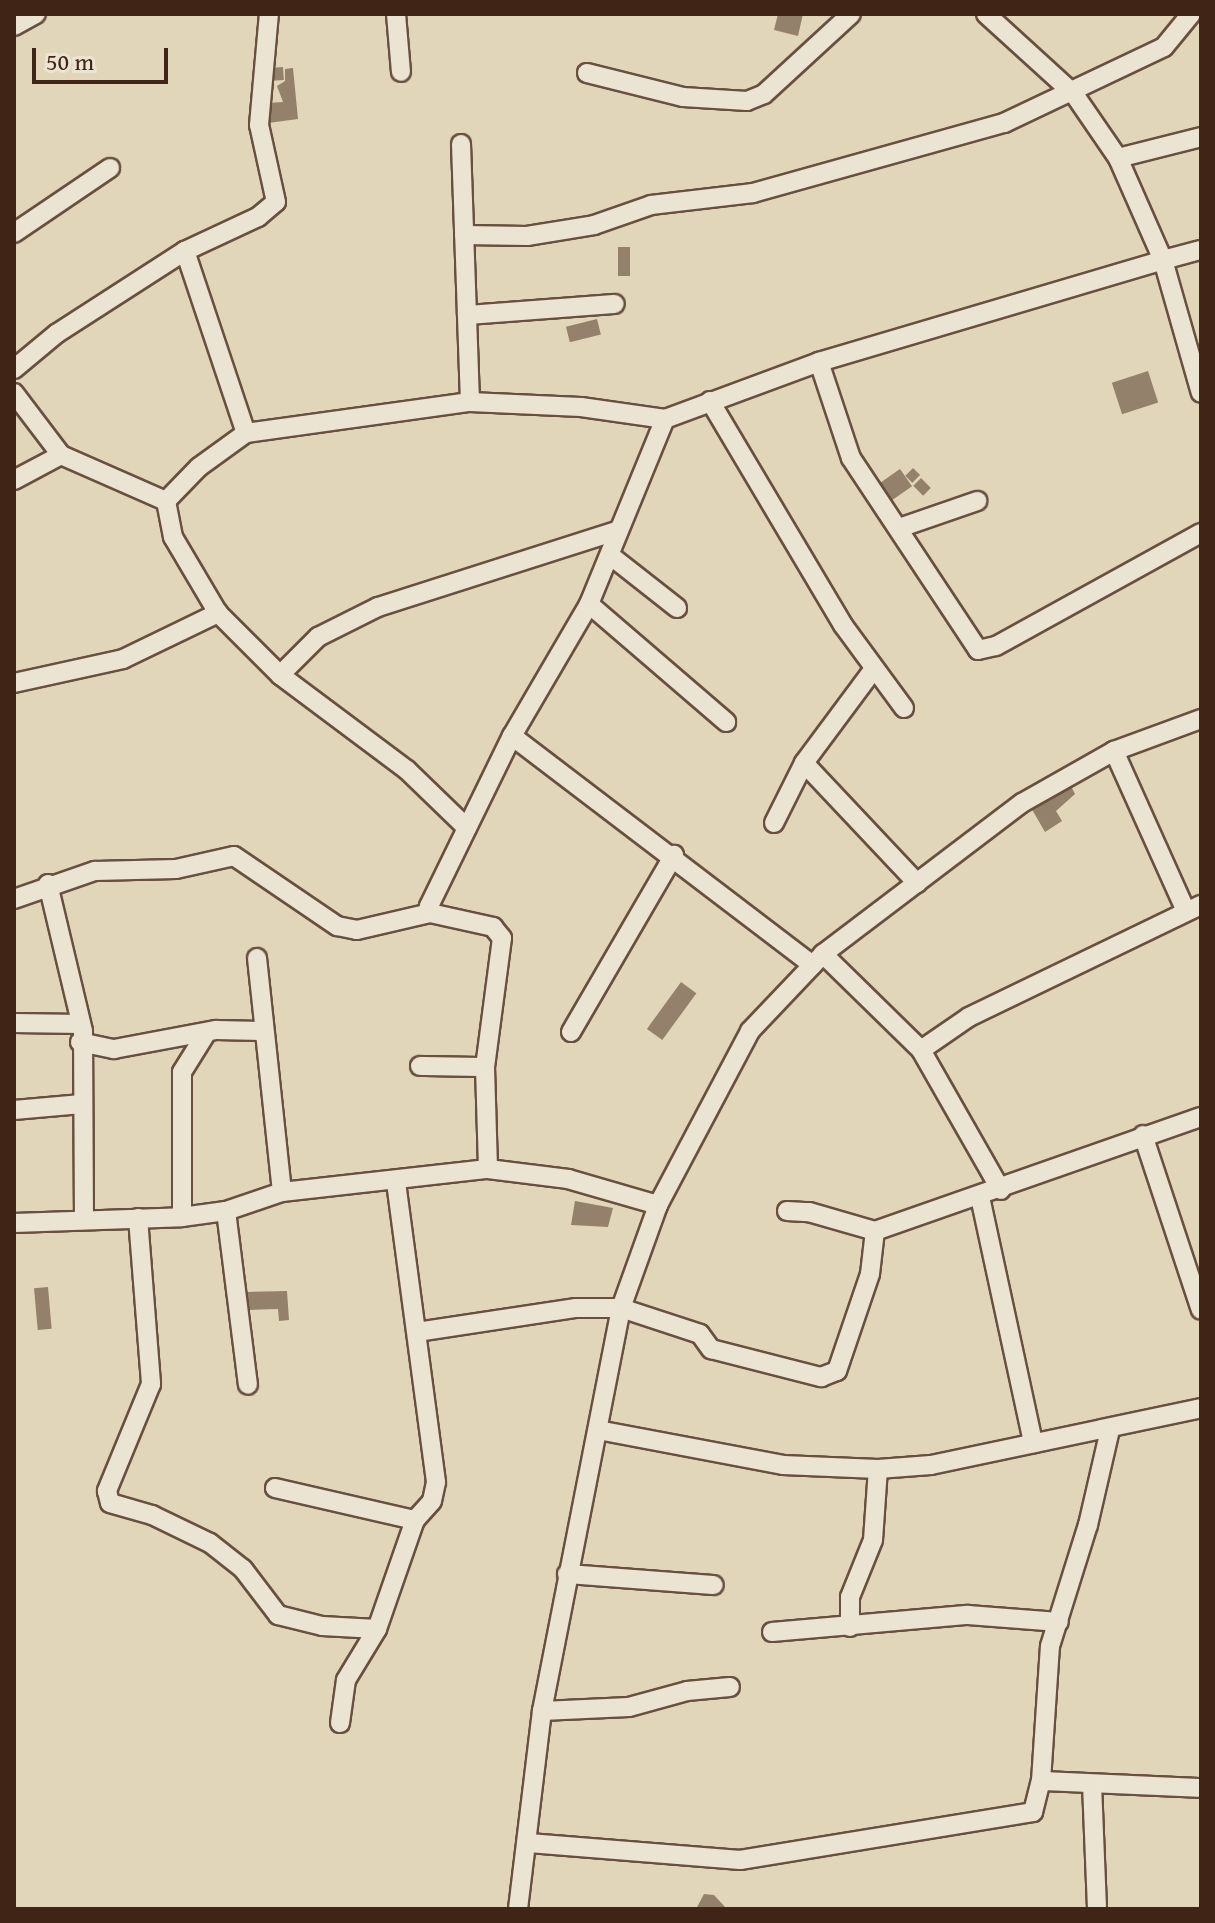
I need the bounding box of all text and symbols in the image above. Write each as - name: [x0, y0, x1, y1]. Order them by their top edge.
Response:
- scale bar: [36, 32, 172, 82]
- text: 50 m: [46, 44, 94, 79]

